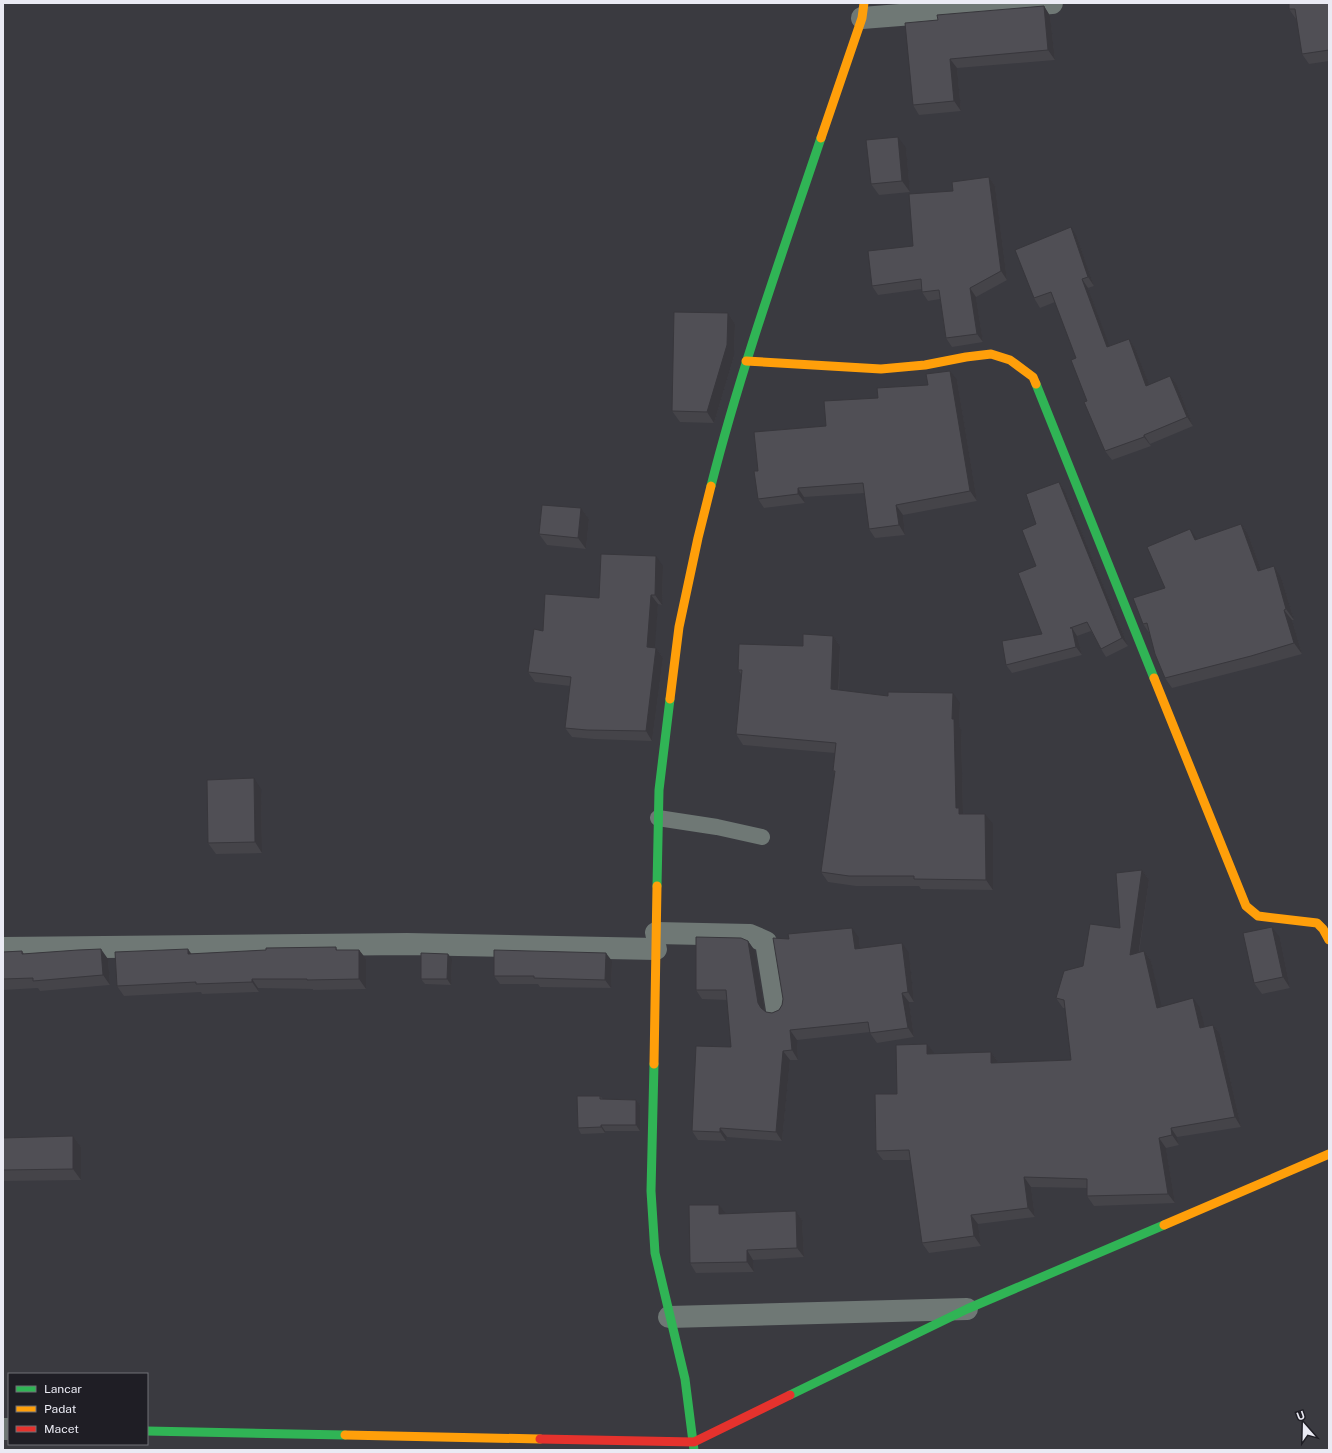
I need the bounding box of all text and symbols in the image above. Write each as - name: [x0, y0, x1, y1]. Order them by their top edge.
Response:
- legend: [8, 1373, 148, 1445]
- text: Lancar: [44, 1382, 82, 1396]
- text: Padat: [44, 1402, 77, 1416]
- north arrow: [1284, 1405, 1324, 1445]
- text: U: [1295, 1409, 1306, 1423]
- text: Macet: [44, 1422, 79, 1436]

